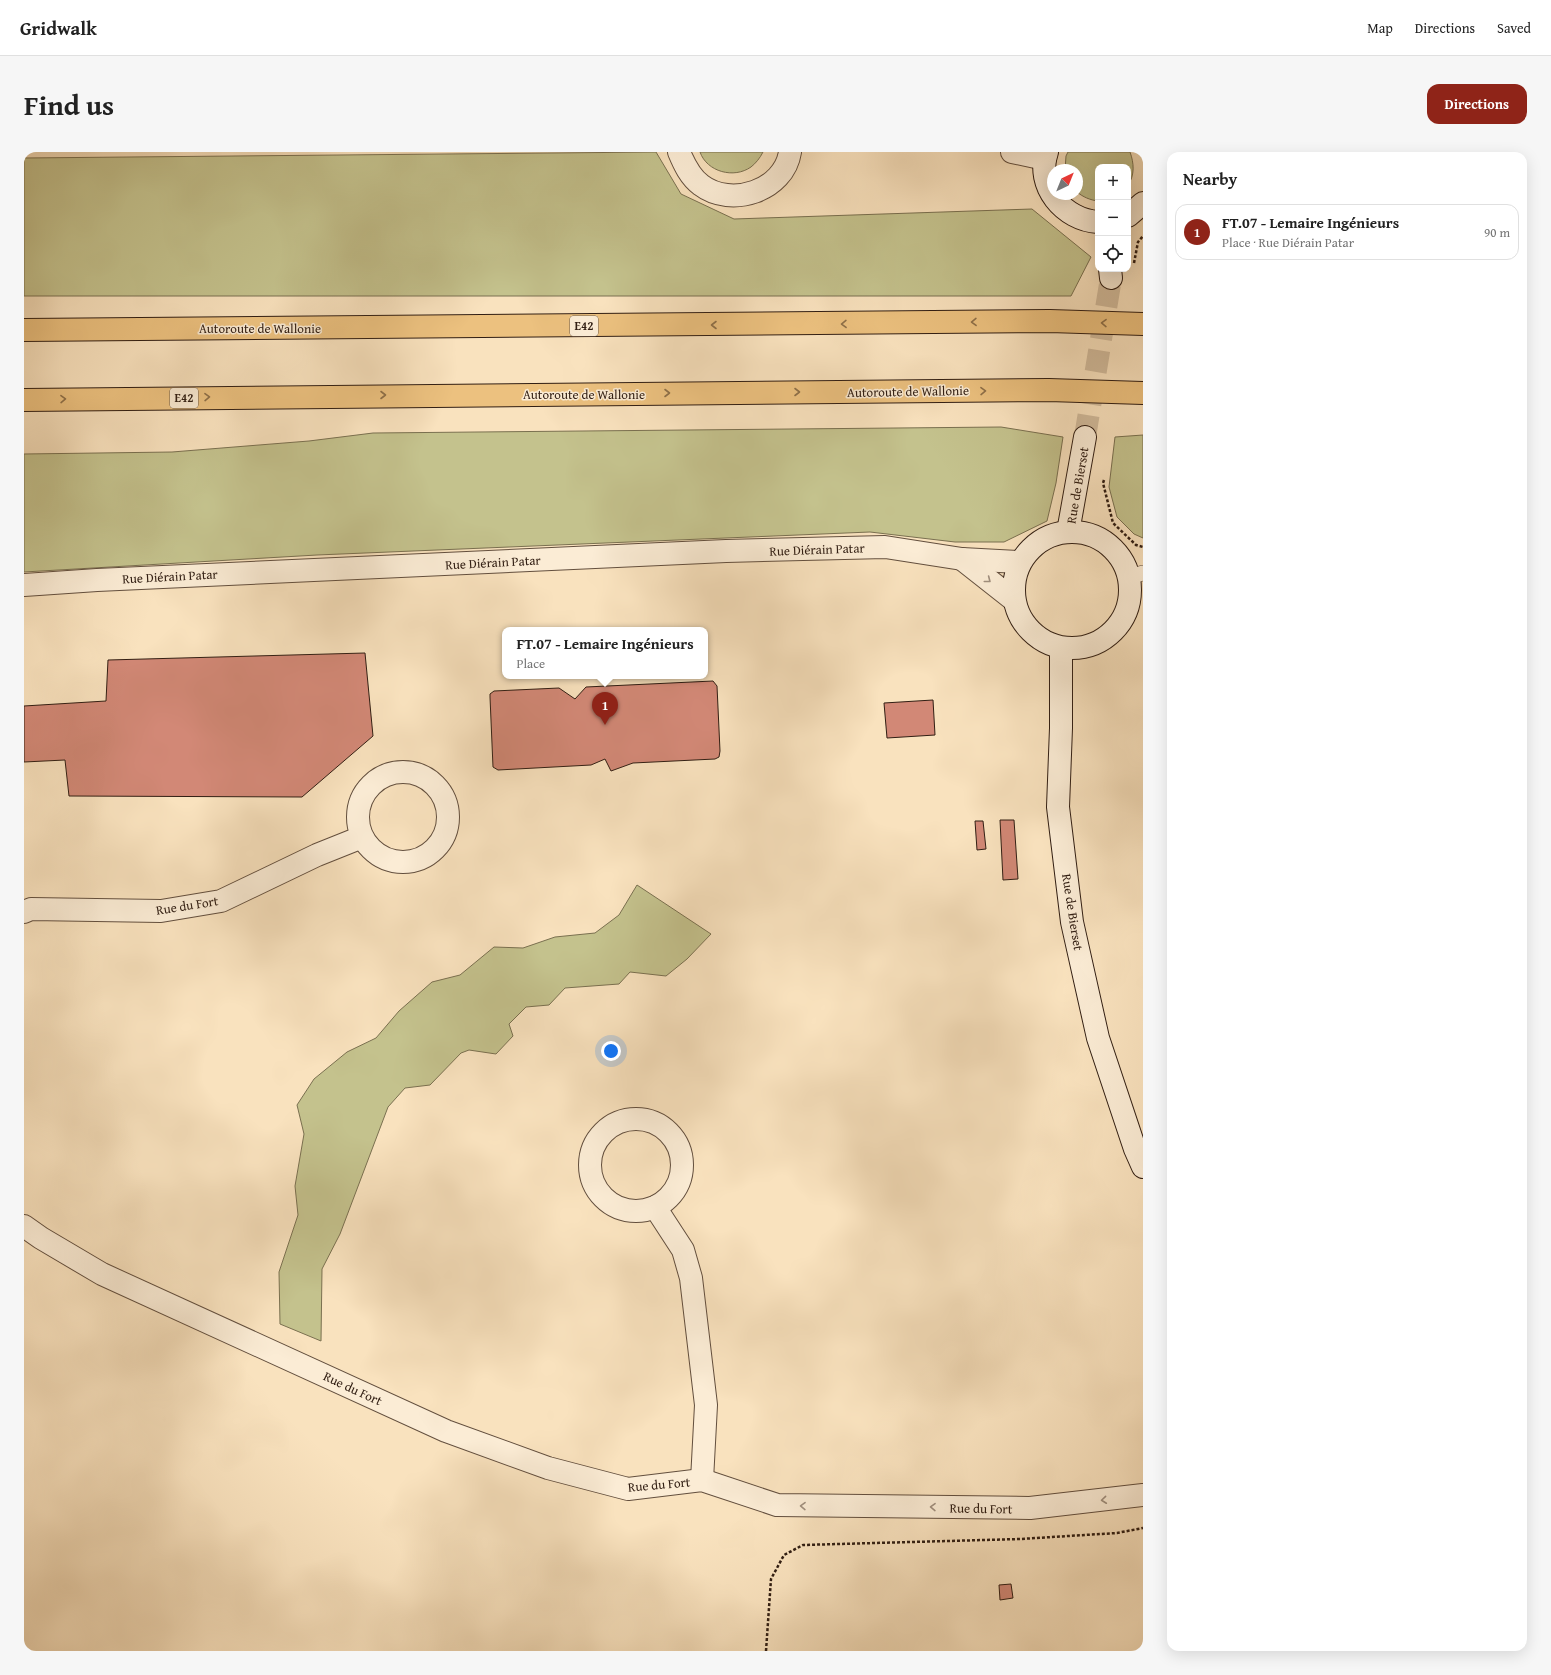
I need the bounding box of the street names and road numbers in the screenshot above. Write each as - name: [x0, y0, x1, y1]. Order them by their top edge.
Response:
- road number: E42: [570, 316, 598, 336]
- street label: Autoroute de Wallonie: [199, 319, 321, 338]
- street label: Autoroute de Wallonie: [847, 381, 969, 402]
- street label: Autoroute de Wallonie: [523, 385, 645, 404]
- road number: E42: [170, 388, 198, 408]
- street label: Rue de Bierset: [1061, 445, 1094, 525]
- street label: Rue Diérain Patar: [769, 538, 866, 561]
- street label: Rue Diérain Patar: [445, 550, 542, 574]
- street label: Rue Diérain Patar: [122, 564, 219, 588]
- street label: Rue de Bierset: [1057, 872, 1088, 952]
- street label: Rue du Fort: [155, 891, 220, 920]
- street label: Rue du Fort: [320, 1367, 386, 1410]
- street label: Rue du Fort: [627, 1472, 692, 1497]
- street label: Rue du Fort: [949, 1498, 1013, 1519]

